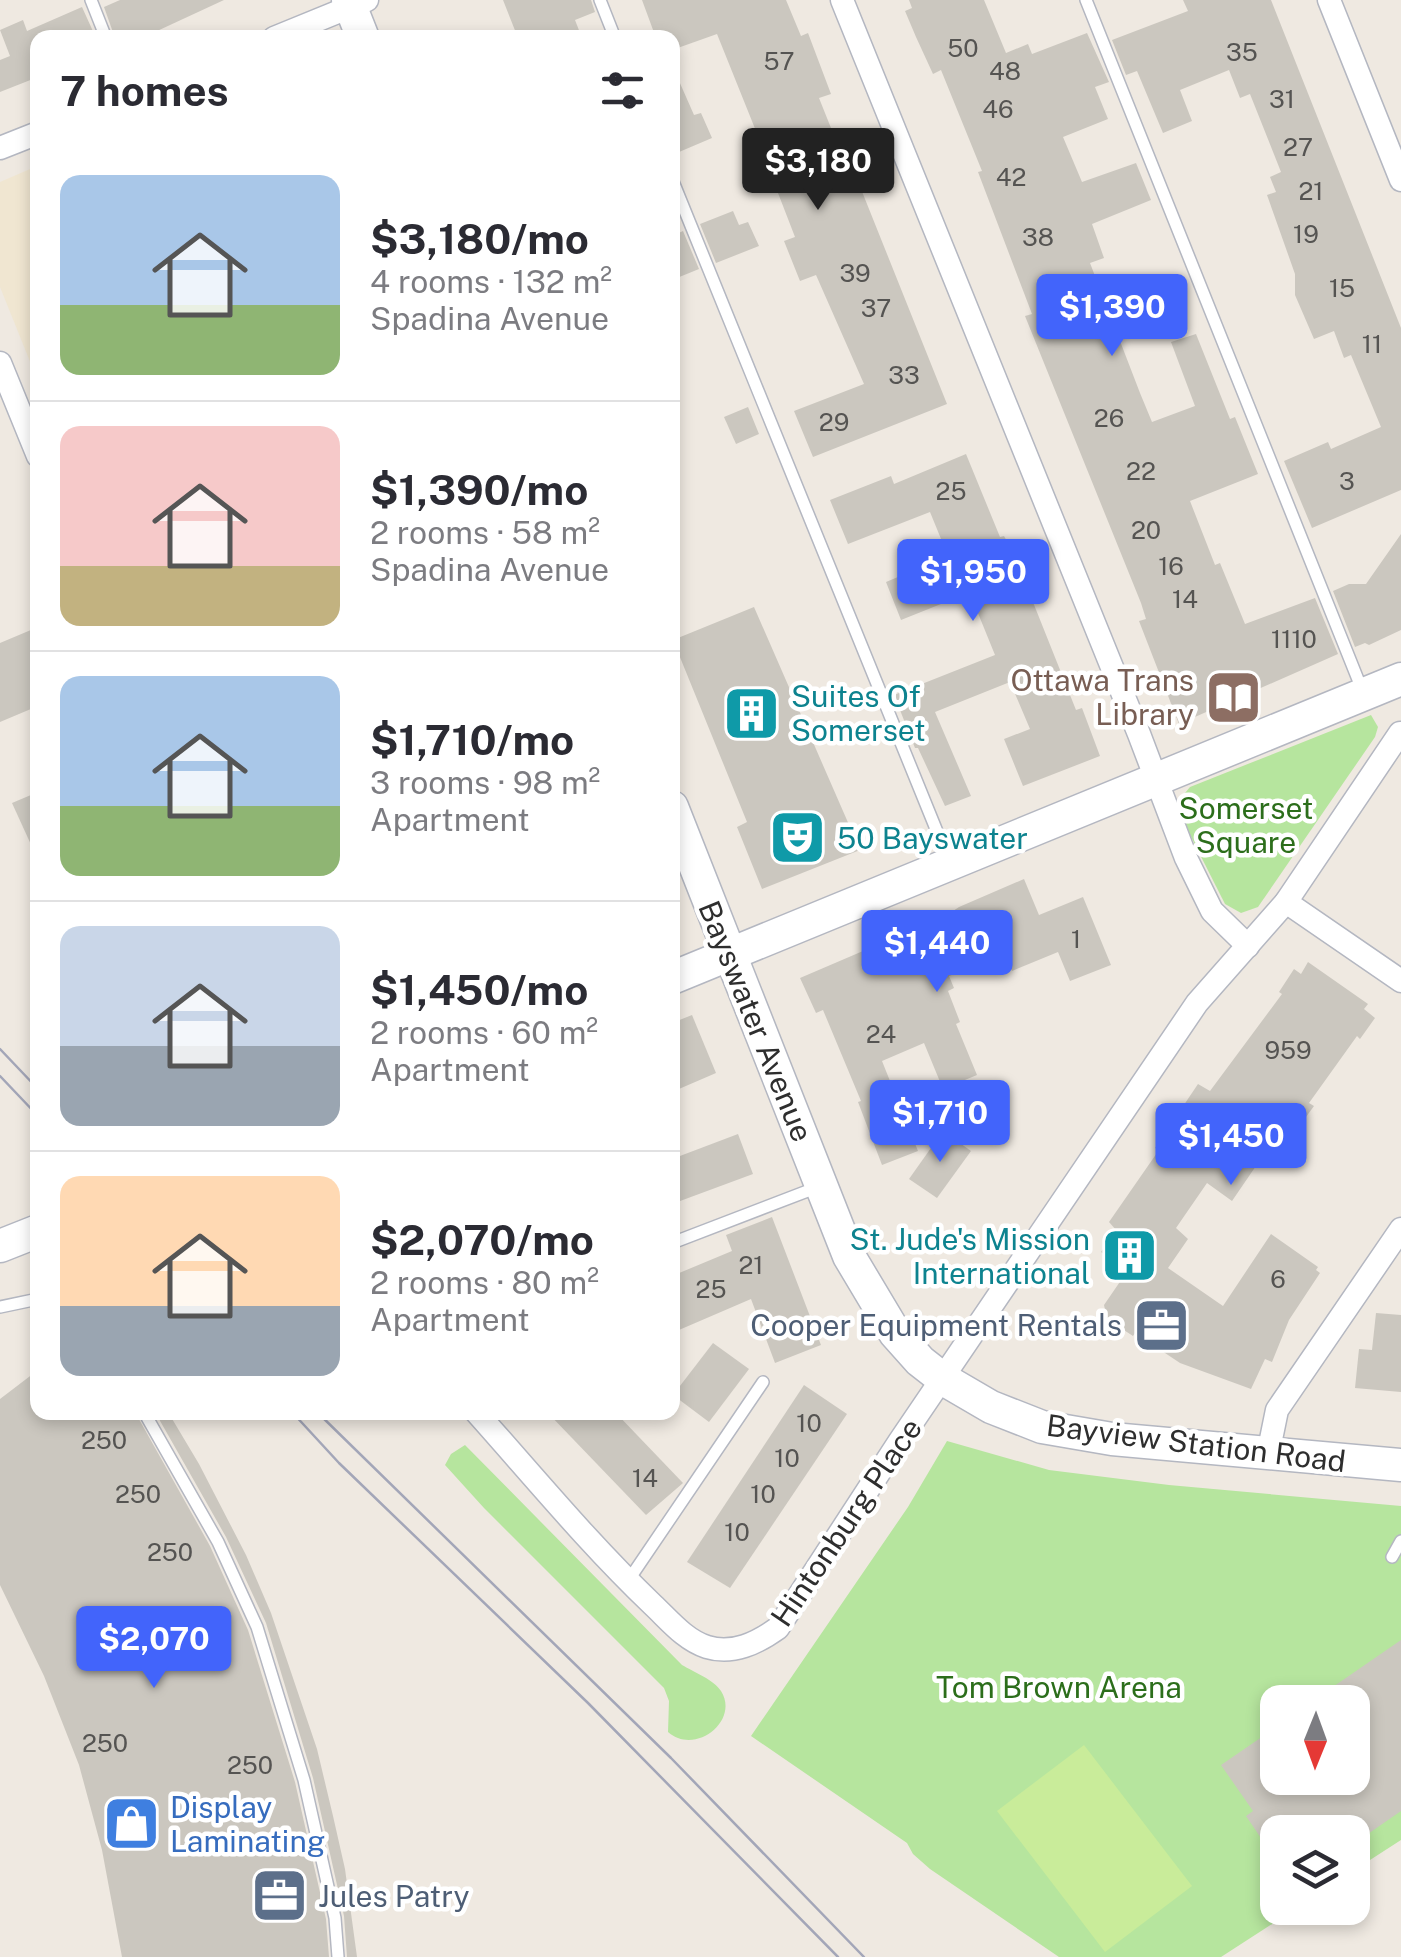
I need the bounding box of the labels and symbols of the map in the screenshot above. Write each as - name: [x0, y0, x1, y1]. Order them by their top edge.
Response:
- house number: 50: [947, 33, 979, 63]
- house number: 35: [1226, 37, 1258, 67]
- house number: 57: [763, 46, 795, 76]
- house number: 48: [989, 56, 1021, 86]
- house number: 31: [1269, 84, 1295, 114]
- house number: 46: [982, 94, 1014, 124]
- pin: $3,180: [737, 128, 899, 213]
- house number: 27: [1283, 132, 1313, 162]
- house number: 42: [996, 162, 1026, 192]
- house number: 21: [1298, 176, 1324, 206]
- house number: 19: [1293, 219, 1319, 249]
- house number: 38: [1022, 222, 1054, 252]
- house number: 39: [839, 258, 871, 288]
- house number: 15: [1329, 273, 1355, 303]
- pin: $1,390: [1031, 274, 1193, 359]
- house number: 37: [861, 293, 891, 323]
- house number: 11: [1362, 329, 1382, 359]
- house number: 33: [888, 360, 920, 390]
- house number: 26: [1094, 403, 1124, 433]
- house number: 29: [819, 407, 849, 437]
- house number: 22: [1126, 456, 1156, 486]
- house number: 3: [1339, 466, 1355, 496]
- house number: 25: [936, 476, 966, 506]
- house number: 20: [1131, 515, 1161, 545]
- pin: $1,950: [892, 539, 1054, 624]
- house number: 16: [1158, 551, 1184, 581]
- house number: 14: [1172, 584, 1198, 614]
- house number: 1110: [1271, 624, 1317, 654]
- place label: Ottawa Trans Library: [1010, 662, 1194, 732]
- library icon: Ottawa Trans Library: [1203, 667, 1263, 727]
- place label: Suites Of Somerset: [791, 678, 926, 748]
- building icon: Suites Of Somerset: [722, 683, 782, 743]
- park label: Somerset Square: [1179, 790, 1313, 860]
- theatre icon: 50 Bayswater: [768, 808, 828, 868]
- place label: 50 Bayswater: [837, 820, 1028, 856]
- street label: Bayswater Avenue: [691, 895, 821, 1147]
- pin: $1,440: [856, 910, 1018, 995]
- house number: 1: [1071, 924, 1081, 954]
- house number: 24: [866, 1019, 896, 1049]
- house number: 959: [1264, 1035, 1312, 1065]
- pin: $1,710: [859, 1080, 1021, 1165]
- pin: $1,450: [1150, 1103, 1312, 1188]
- place label: St. Jude's Mission International: [850, 1221, 1090, 1291]
- building icon: St. Jude's Mission International: [1099, 1226, 1159, 1286]
- house number: 21: [738, 1250, 764, 1280]
- house number: 6: [1270, 1264, 1286, 1294]
- house number: 25: [696, 1274, 726, 1304]
- office icon: Cooper Equipment Rentals: [1131, 1295, 1191, 1355]
- place label: Cooper Equipment Rentals: [750, 1307, 1122, 1343]
- street label: Bayview Station Road: [1044, 1407, 1348, 1479]
- house number: 10: [796, 1408, 822, 1438]
- street label: Hintonburg Place: [763, 1411, 929, 1633]
- house number: 250: [81, 1425, 127, 1455]
- house number: 10: [774, 1443, 800, 1473]
- house number: 14: [632, 1463, 658, 1493]
- house number: 250: [115, 1479, 161, 1509]
- house number: 10: [750, 1479, 776, 1509]
- house number: 10: [724, 1517, 750, 1547]
- house number: 250: [147, 1537, 193, 1567]
- pin: $2,070: [73, 1606, 235, 1691]
- park label: Tom Brown Arena: [936, 1669, 1182, 1705]
- north arrow: [1260, 1685, 1370, 1795]
- house number: 250: [82, 1728, 128, 1758]
- house number: 250: [227, 1750, 273, 1780]
- place label: Display Laminating: [170, 1789, 325, 1859]
- shop icon: Display Laminating: [101, 1794, 161, 1854]
- office icon: Jules Patry: [249, 1866, 309, 1926]
- place label: Jules Patry: [318, 1878, 469, 1914]

